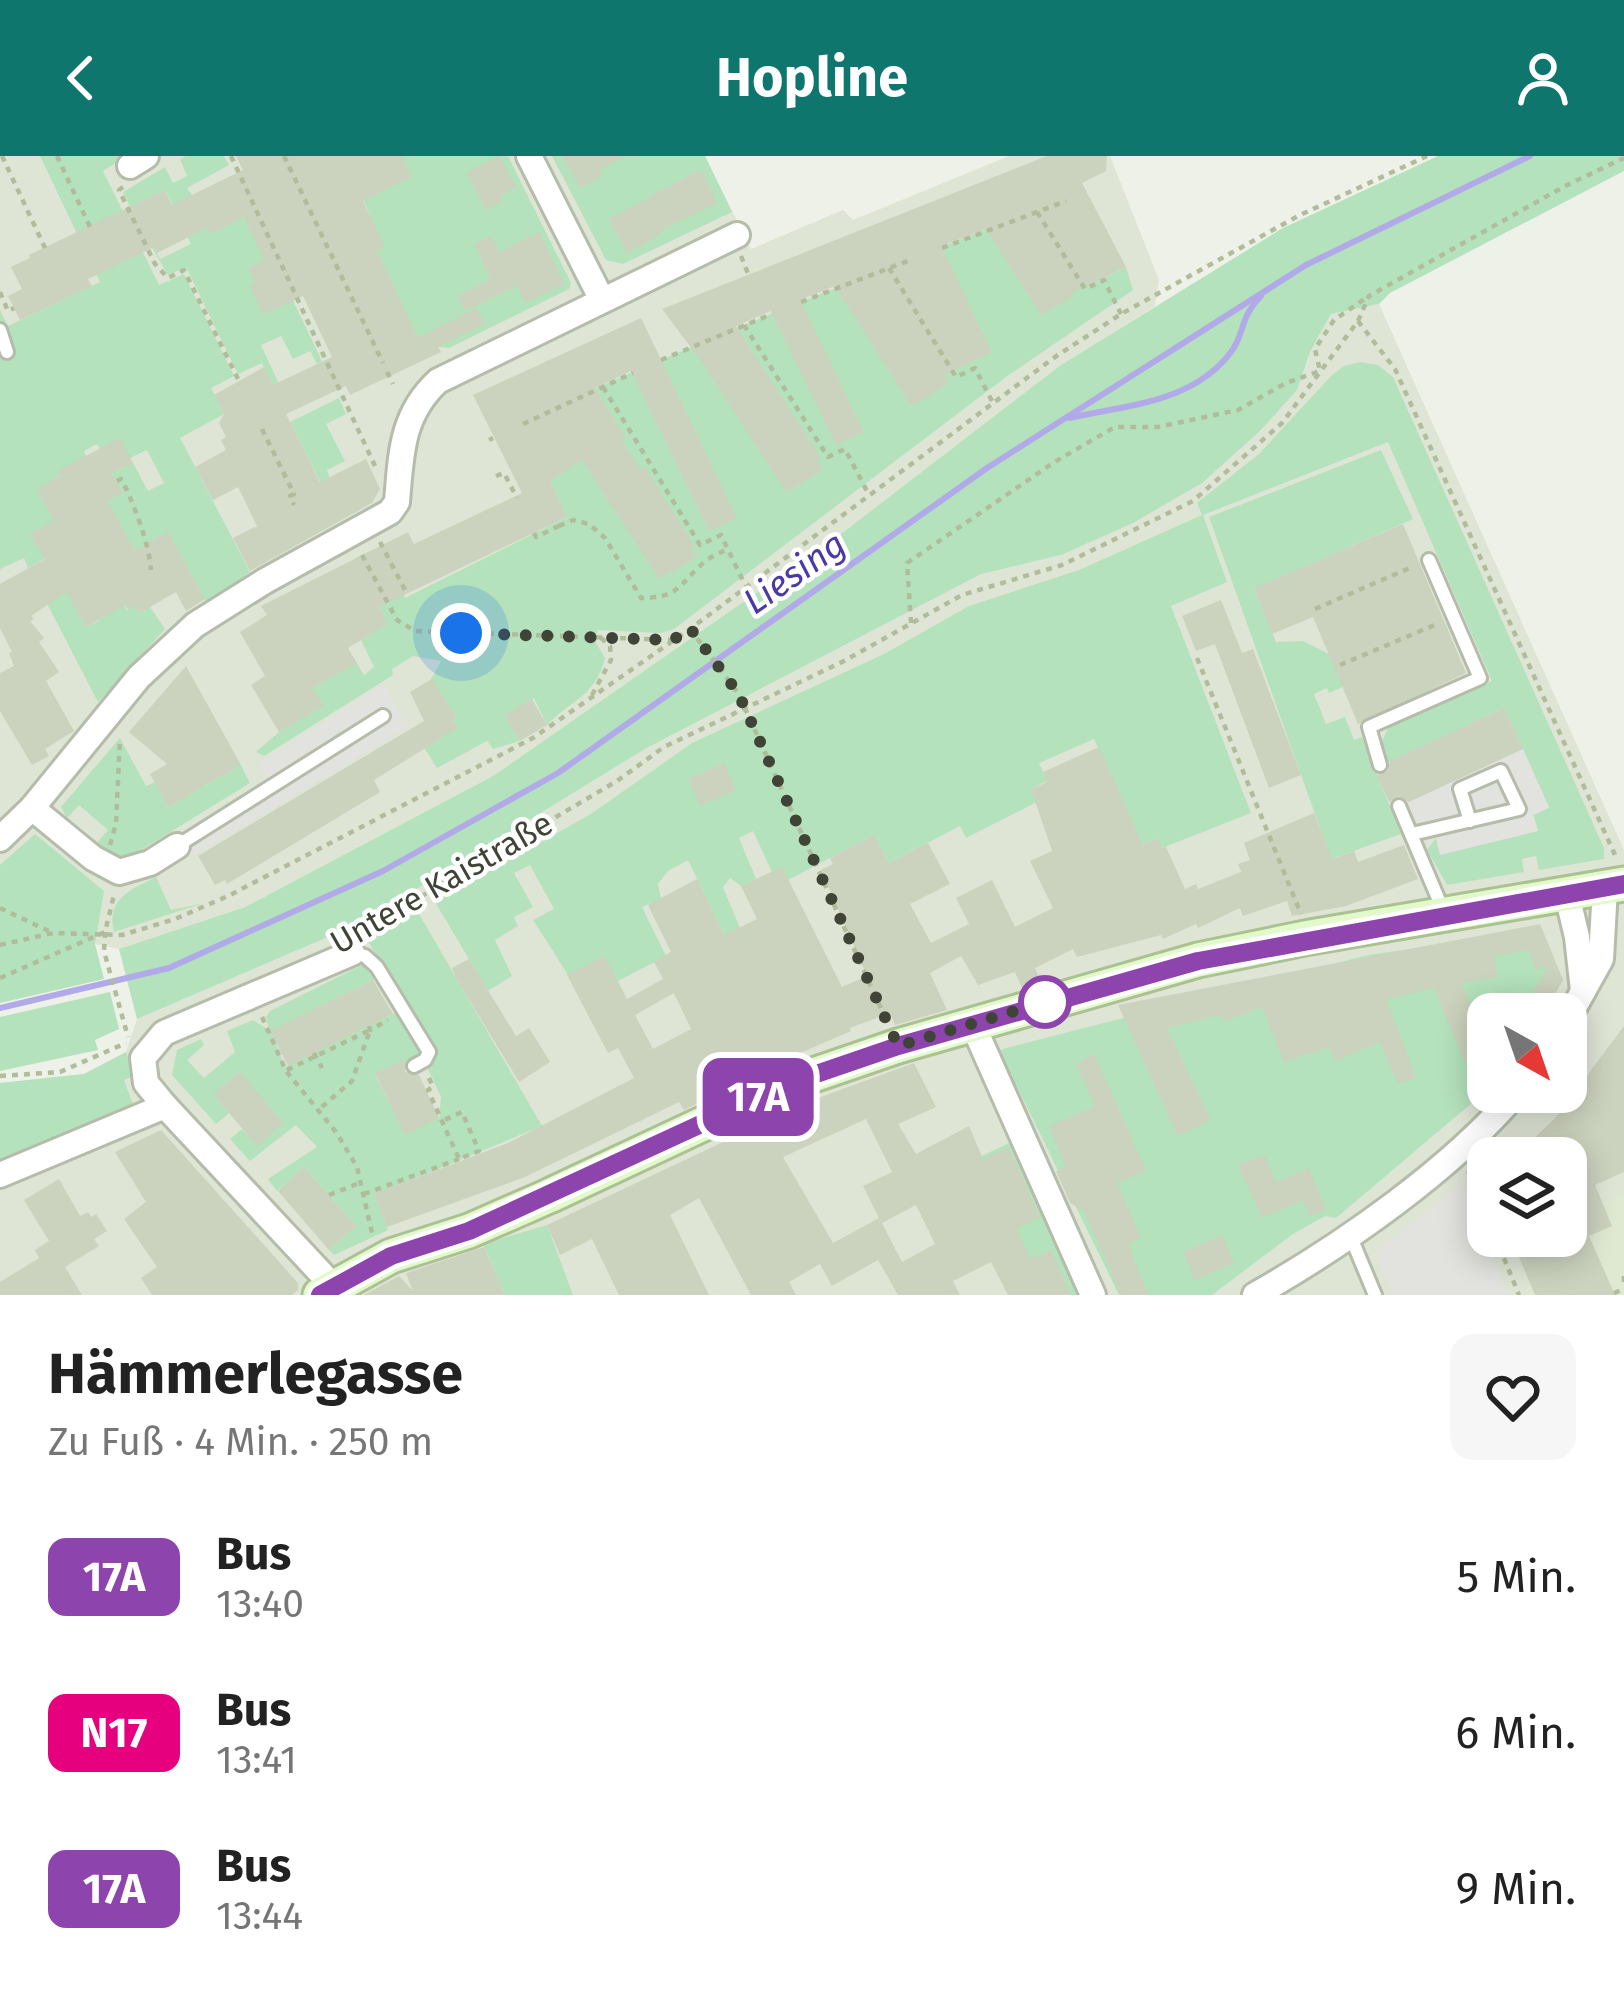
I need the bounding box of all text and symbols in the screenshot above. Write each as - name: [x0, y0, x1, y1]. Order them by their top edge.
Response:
- icon: back: [48, 45, 114, 111]
- icon: person: [1510, 45, 1576, 111]
- text: Hopline: [716, 46, 908, 110]
- water label: Liesing: [735, 522, 854, 624]
- your location: [431, 603, 491, 663]
- street label: Untere Kaistraße: [323, 803, 560, 963]
- unlabelled marker: [1020, 977, 1070, 1027]
- north arrow: [1467, 993, 1587, 1113]
- map controls: [1467, 993, 1587, 1257]
- line badge: 17A: [689, 1058, 827, 1136]
- text: 17A: [727, 1072, 789, 1122]
- button: layers: [1467, 1137, 1587, 1257]
- button: heart: [1450, 1334, 1576, 1460]
- text: Hämmerlegasse: [48, 1340, 463, 1408]
- text: Zu Fuß · 4 Min. · 250 m: [48, 1419, 433, 1465]
- text: Bus: [216, 1527, 291, 1581]
- text: 5 Min.: [1457, 1550, 1576, 1604]
- text: 17A: [83, 1552, 145, 1602]
- text: 13:40: [216, 1581, 304, 1627]
- text: Bus: [216, 1683, 291, 1737]
- text: 6 Min.: [1455, 1706, 1576, 1760]
- text: N17: [81, 1708, 148, 1758]
- text: 13:41: [216, 1737, 297, 1783]
- text: Bus: [216, 1839, 291, 1893]
- text: 9 Min.: [1456, 1862, 1576, 1916]
- text: 17A: [83, 1864, 145, 1914]
- text: 13:44: [216, 1893, 303, 1939]

